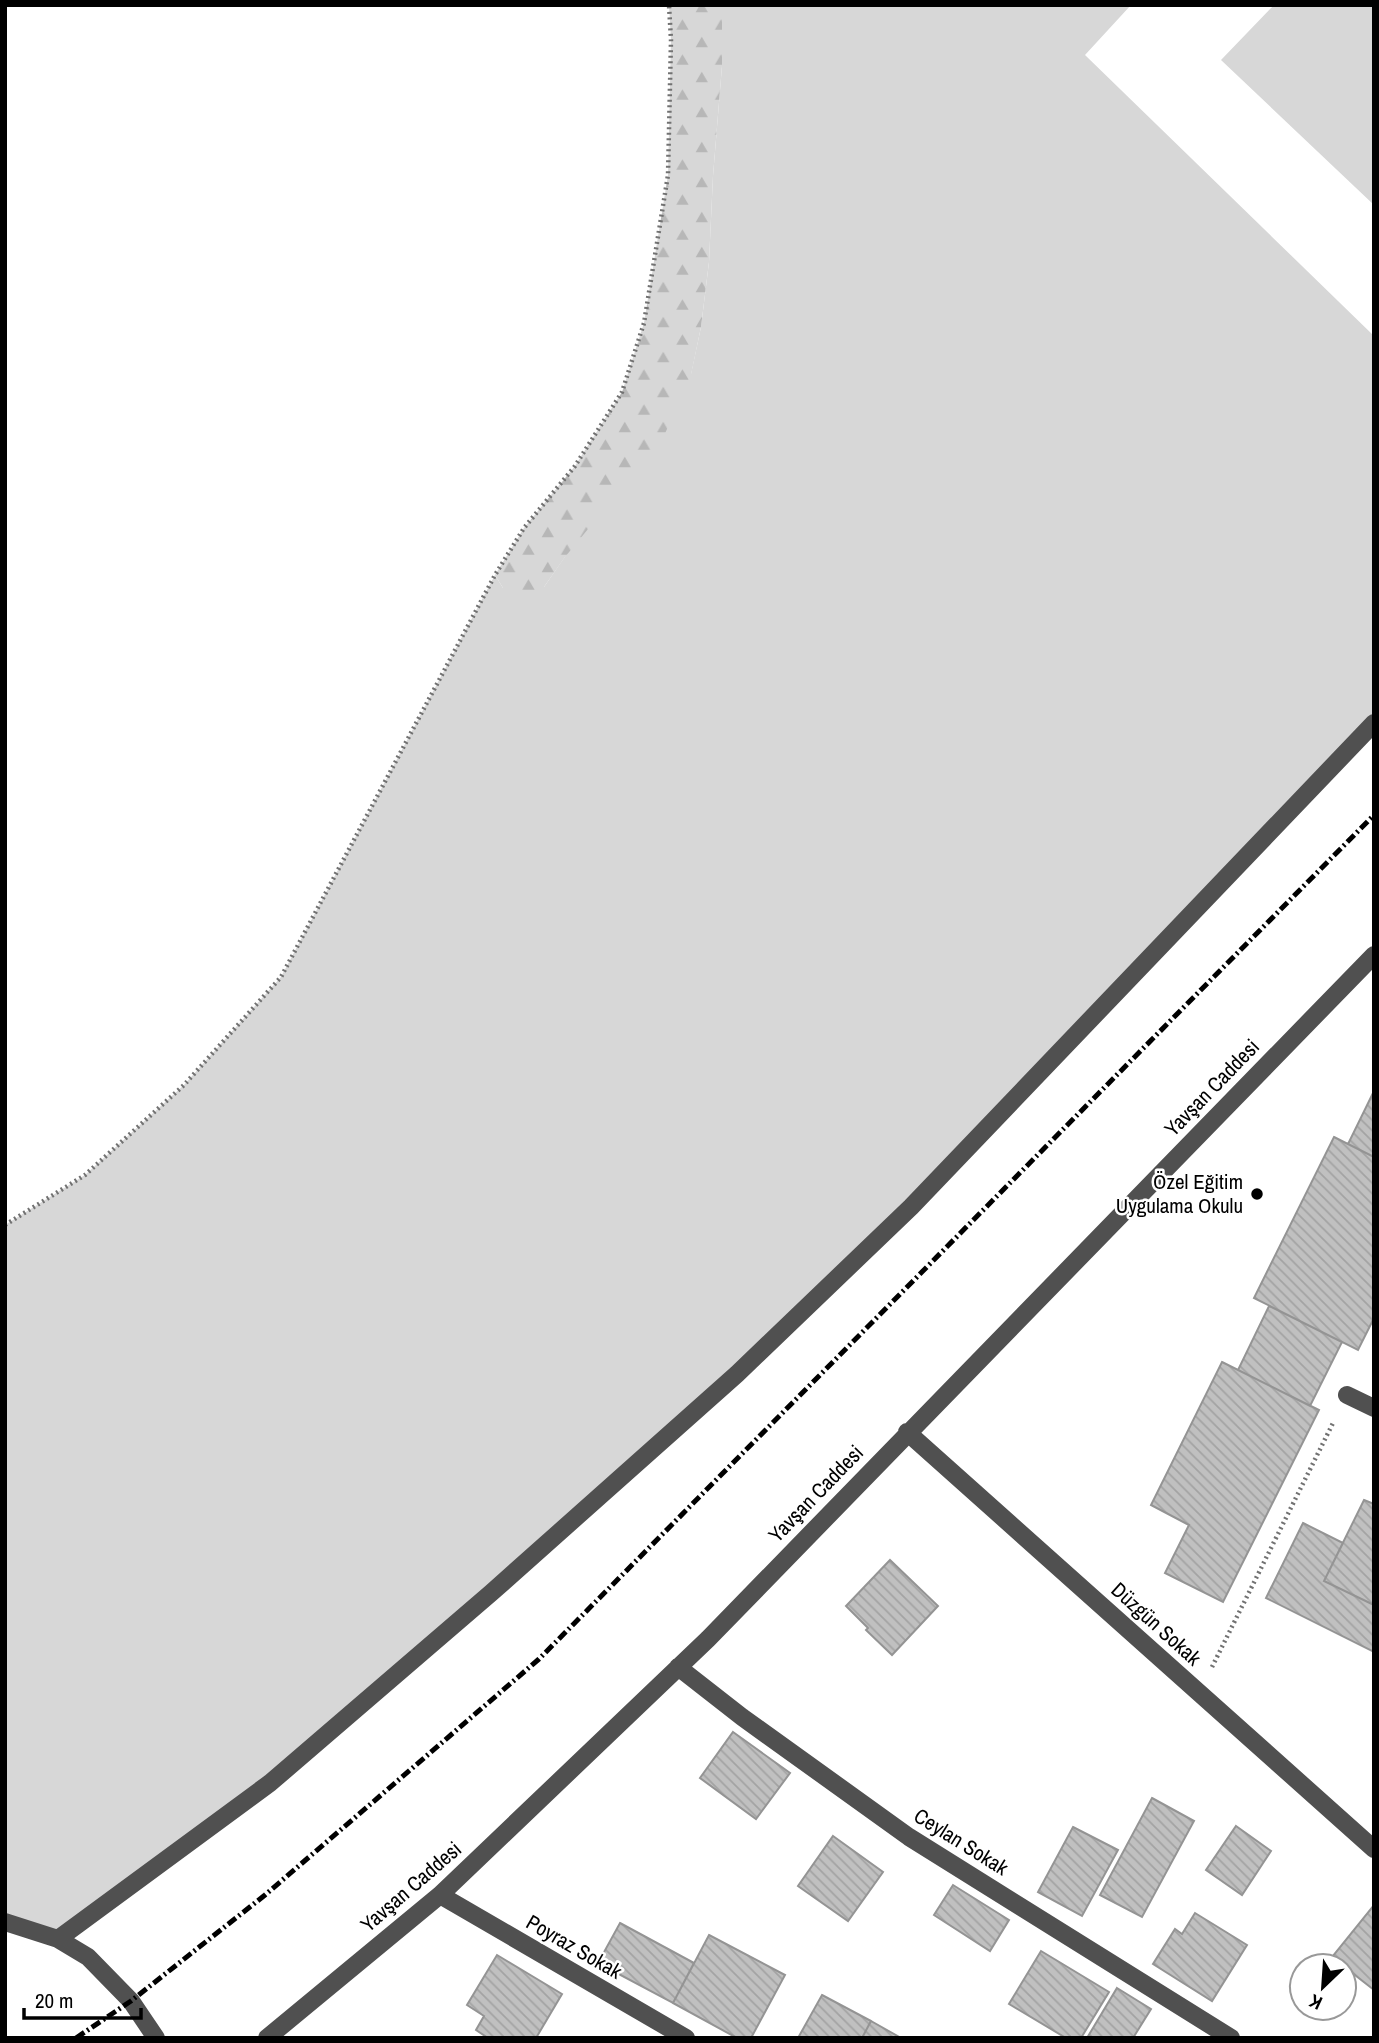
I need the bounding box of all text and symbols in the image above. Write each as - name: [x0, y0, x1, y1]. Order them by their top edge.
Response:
- street label: Yavşan Caddesi: [1158, 1033, 1266, 1143]
- place label: Özel Eğitim Uygulama Okulu: [1116, 1167, 1243, 1220]
- marker: Özel Eğitim Uygulama Okulu: [1249, 1186, 1265, 1202]
- street label: Yavşan Caddesi: [762, 1439, 870, 1549]
- street label: Düzgün Sokak: [1105, 1575, 1208, 1672]
- street label: Ceylan Sokak: [909, 1801, 1014, 1882]
- street label: Yavşan Caddesi: [354, 1835, 467, 1939]
- street label: Poyraz Sokak: [521, 1907, 628, 1986]
- north arrow: [1288, 1952, 1358, 2022]
- scale bar: [24, 1976, 142, 2020]
- text: 20 m: [35, 1986, 73, 2015]
- text: K: [1305, 1988, 1326, 2017]

